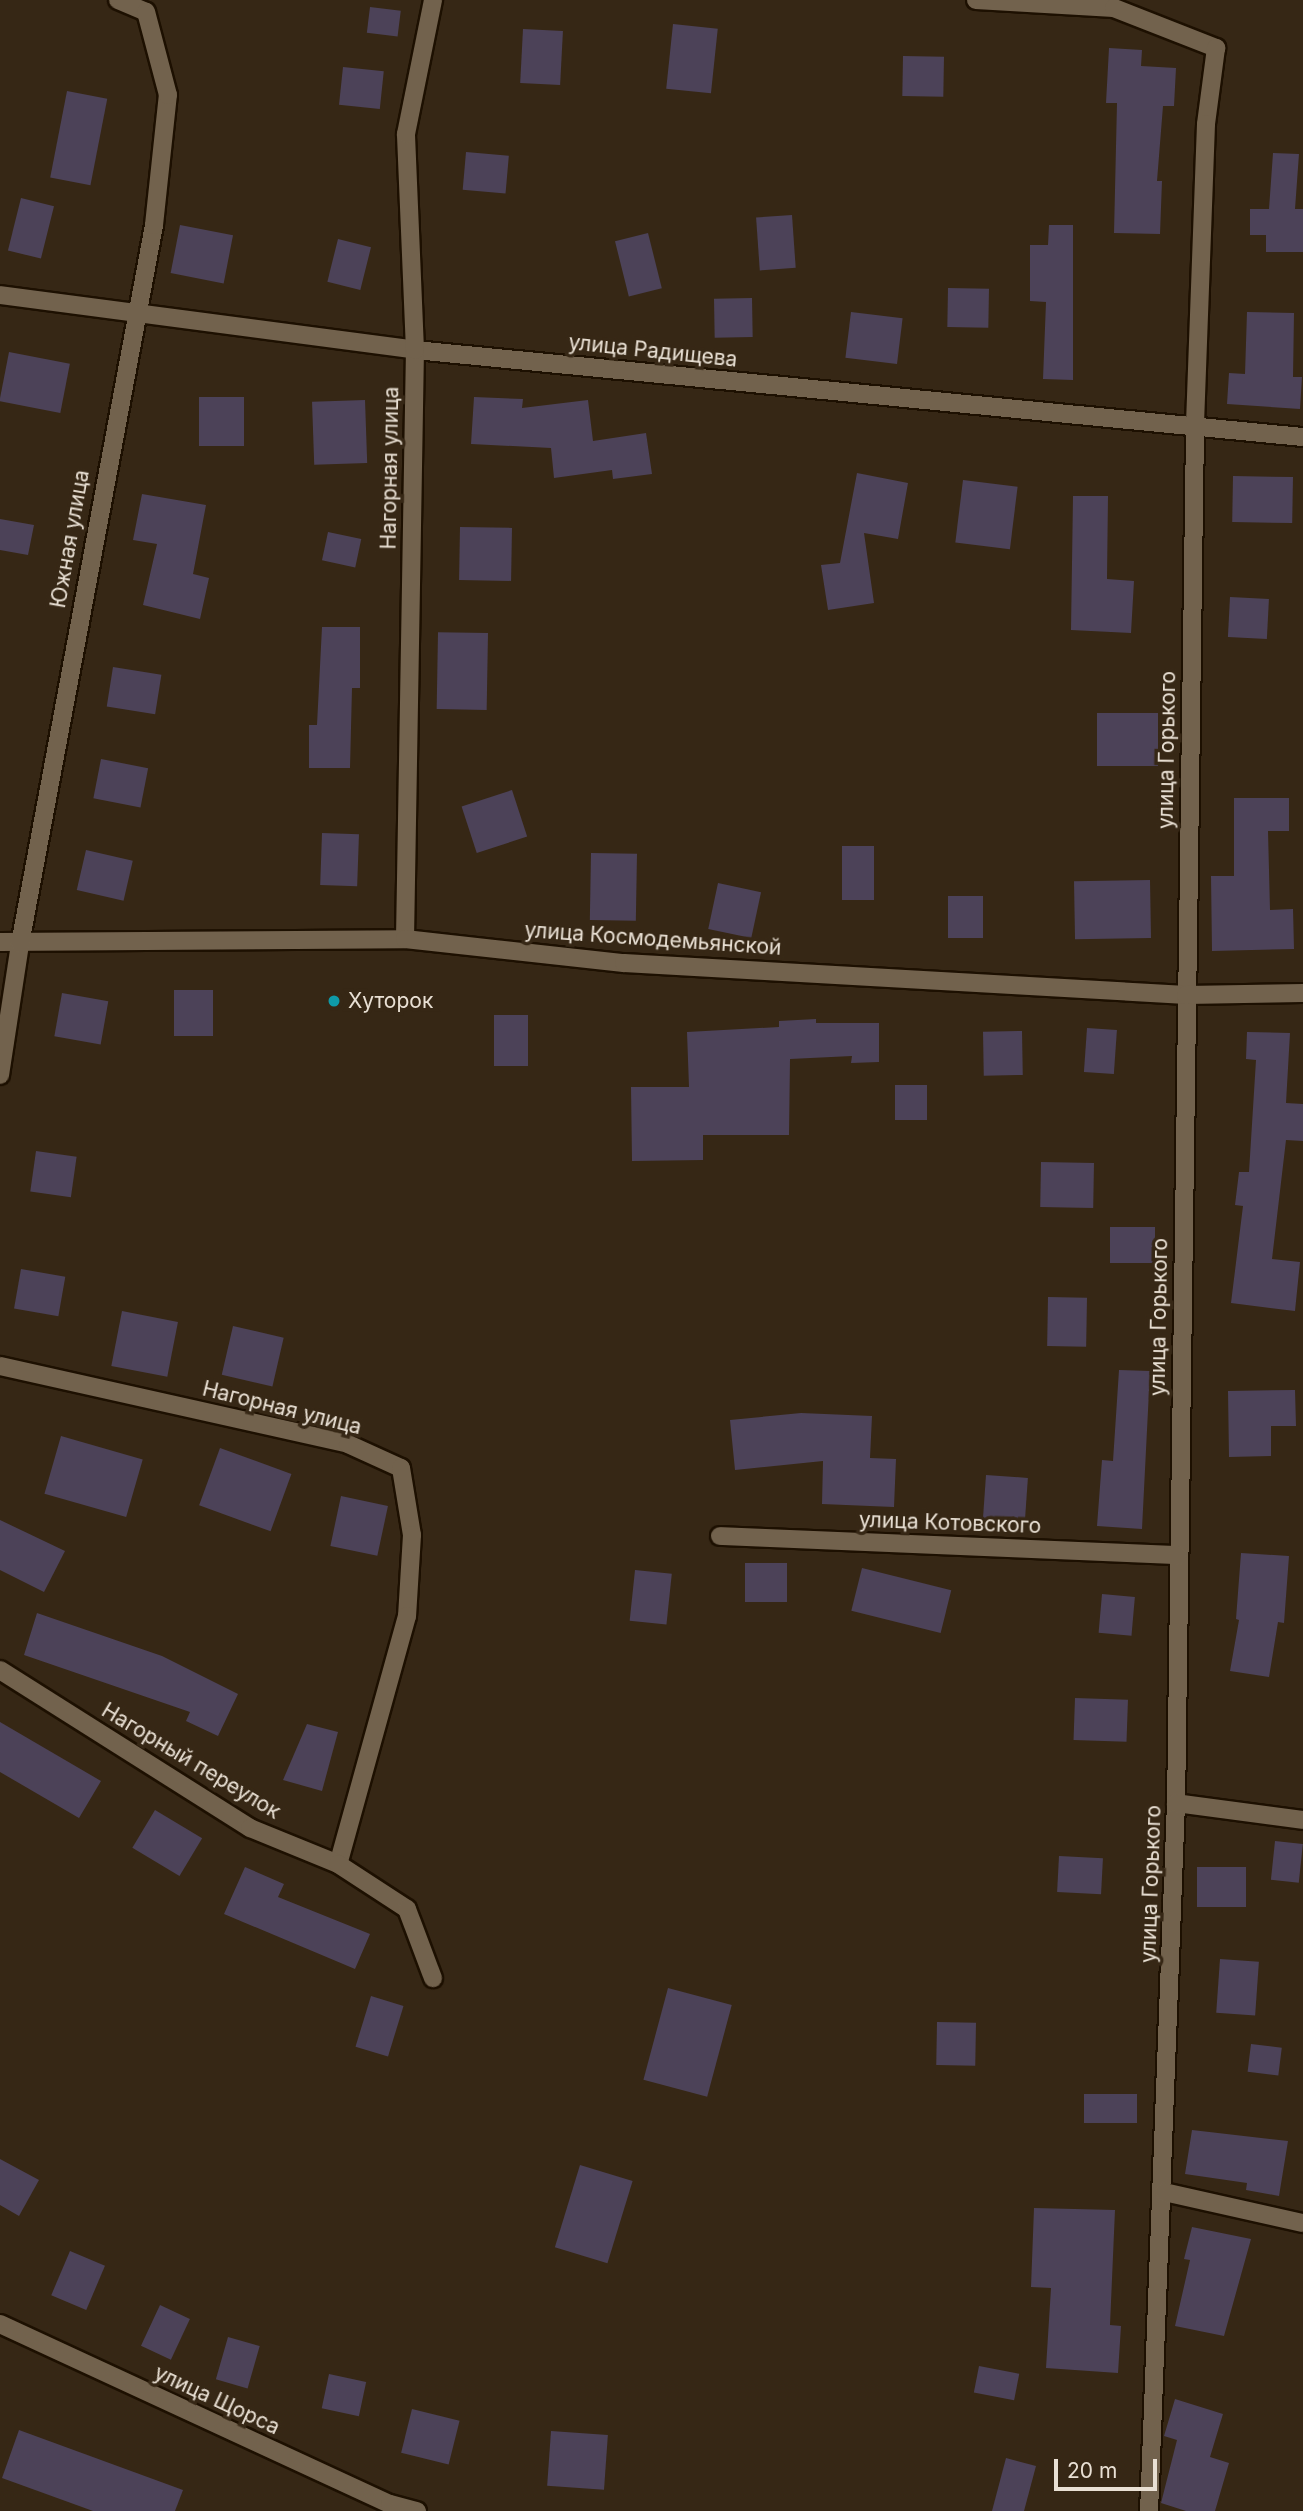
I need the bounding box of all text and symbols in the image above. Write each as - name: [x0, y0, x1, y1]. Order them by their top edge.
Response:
- street label: улица Радищева: [567, 330, 739, 372]
- street label: Нагорная улица: [376, 386, 404, 550]
- street label: Южная улица: [45, 468, 95, 610]
- street label: улица Горького: [1153, 671, 1181, 829]
- street label: улица Космодемьянской: [524, 917, 782, 961]
- place label: Хуторок: [348, 988, 433, 1014]
- marker: Хуторок: [326, 993, 342, 1009]
- street label: улица Горького: [1145, 1238, 1173, 1396]
- street label: Нагорная улица: [200, 1376, 364, 1440]
- street label: улица Котовского: [858, 1507, 1042, 1539]
- street label: Нагорный переулок: [97, 1698, 285, 1824]
- street label: улица Горького: [1136, 1805, 1166, 1963]
- street label: улица Щорса: [150, 2360, 284, 2440]
- scale bar: [1058, 2444, 1161, 2488]
- text: 20 m: [1067, 2458, 1117, 2483]

